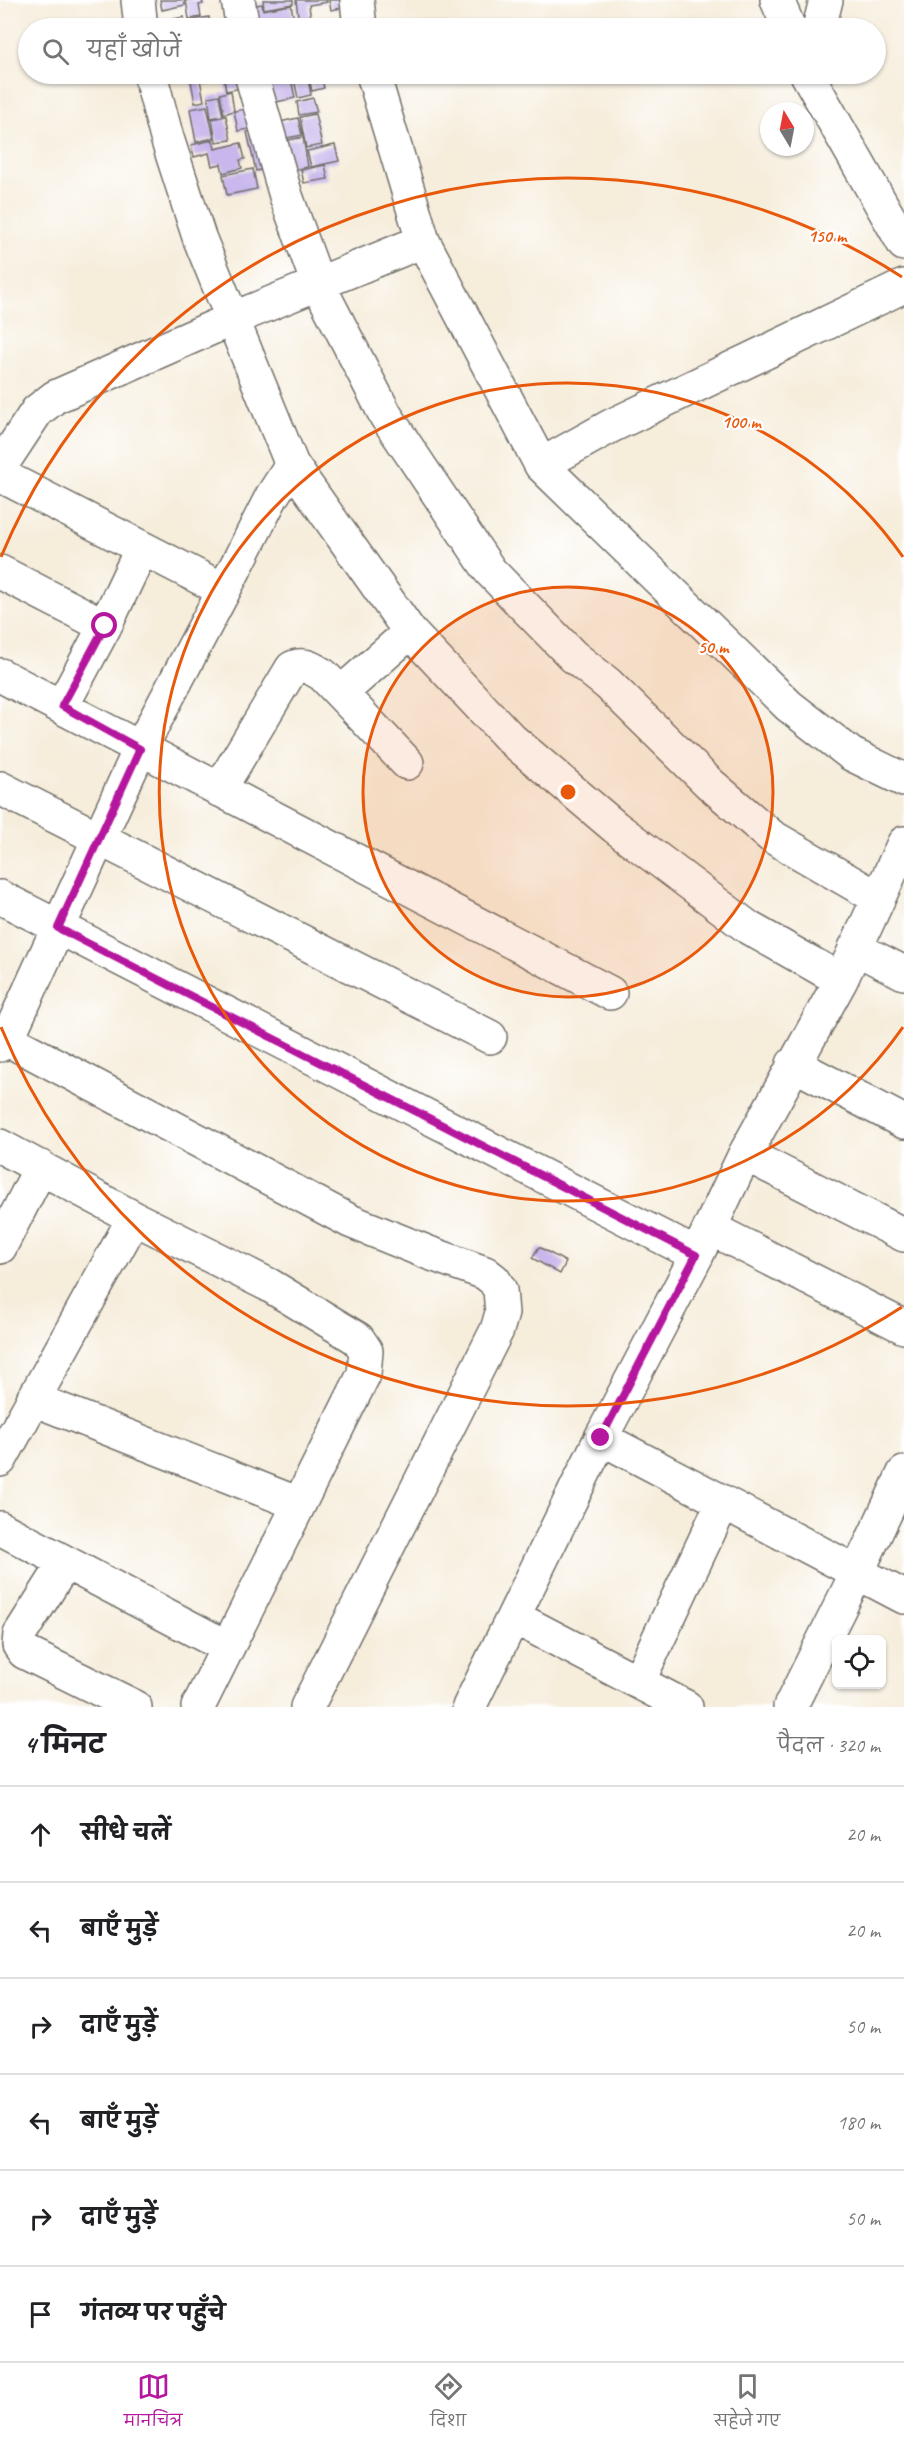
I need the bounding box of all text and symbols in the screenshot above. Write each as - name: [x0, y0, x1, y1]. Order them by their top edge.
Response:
- search box: [18, 18, 886, 84]
- icon: search: [39, 35, 72, 68]
- text: यहाँ खोजें: [87, 36, 181, 64]
- north arrow: [760, 102, 814, 156]
- text: 150 m: [808, 225, 848, 247]
- text: 100 m: [722, 411, 762, 433]
- route start: [91, 612, 117, 638]
- text: 50 m: [698, 636, 730, 658]
- centre of rings: [558, 782, 578, 802]
- route end: [587, 1424, 613, 1450]
- map controls: [832, 1635, 886, 1689]
- button: locate: [832, 1635, 886, 1689]
- text: 4 मिनट: [24, 1728, 105, 1761]
- text: पैदल · 320 m: [777, 1733, 880, 1758]
- icon: ahead: [24, 1818, 57, 1851]
- text: सीधे चलें: [81, 1819, 171, 1847]
- text: 20 m: [846, 1822, 880, 1847]
- icon: left: [24, 1914, 57, 1947]
- text: बाएँ मुड़ें: [81, 1915, 158, 1943]
- text: 20 m: [846, 1918, 880, 1943]
- icon: right: [24, 2010, 57, 2043]
- text: दाएँ मुड़ें: [81, 2011, 157, 2039]
- text: 50 m: [846, 2014, 880, 2039]
- icon: left: [24, 2106, 57, 2139]
- text: बाएँ मुड़ें: [81, 2107, 158, 2135]
- text: 180 m: [837, 2110, 880, 2135]
- icon: right: [24, 2202, 57, 2235]
- text: दाएँ मुड़ें: [81, 2203, 157, 2231]
- text: 50 m: [846, 2206, 880, 2231]
- icon: arrive: [24, 2298, 57, 2331]
- text: गंतव्य पर पहुँचे: [81, 2299, 225, 2327]
- tab: मानचित्र: [124, 2370, 182, 2438]
- tab: दिशा: [430, 2370, 466, 2438]
- tab: सहेजे गए: [714, 2370, 780, 2438]

